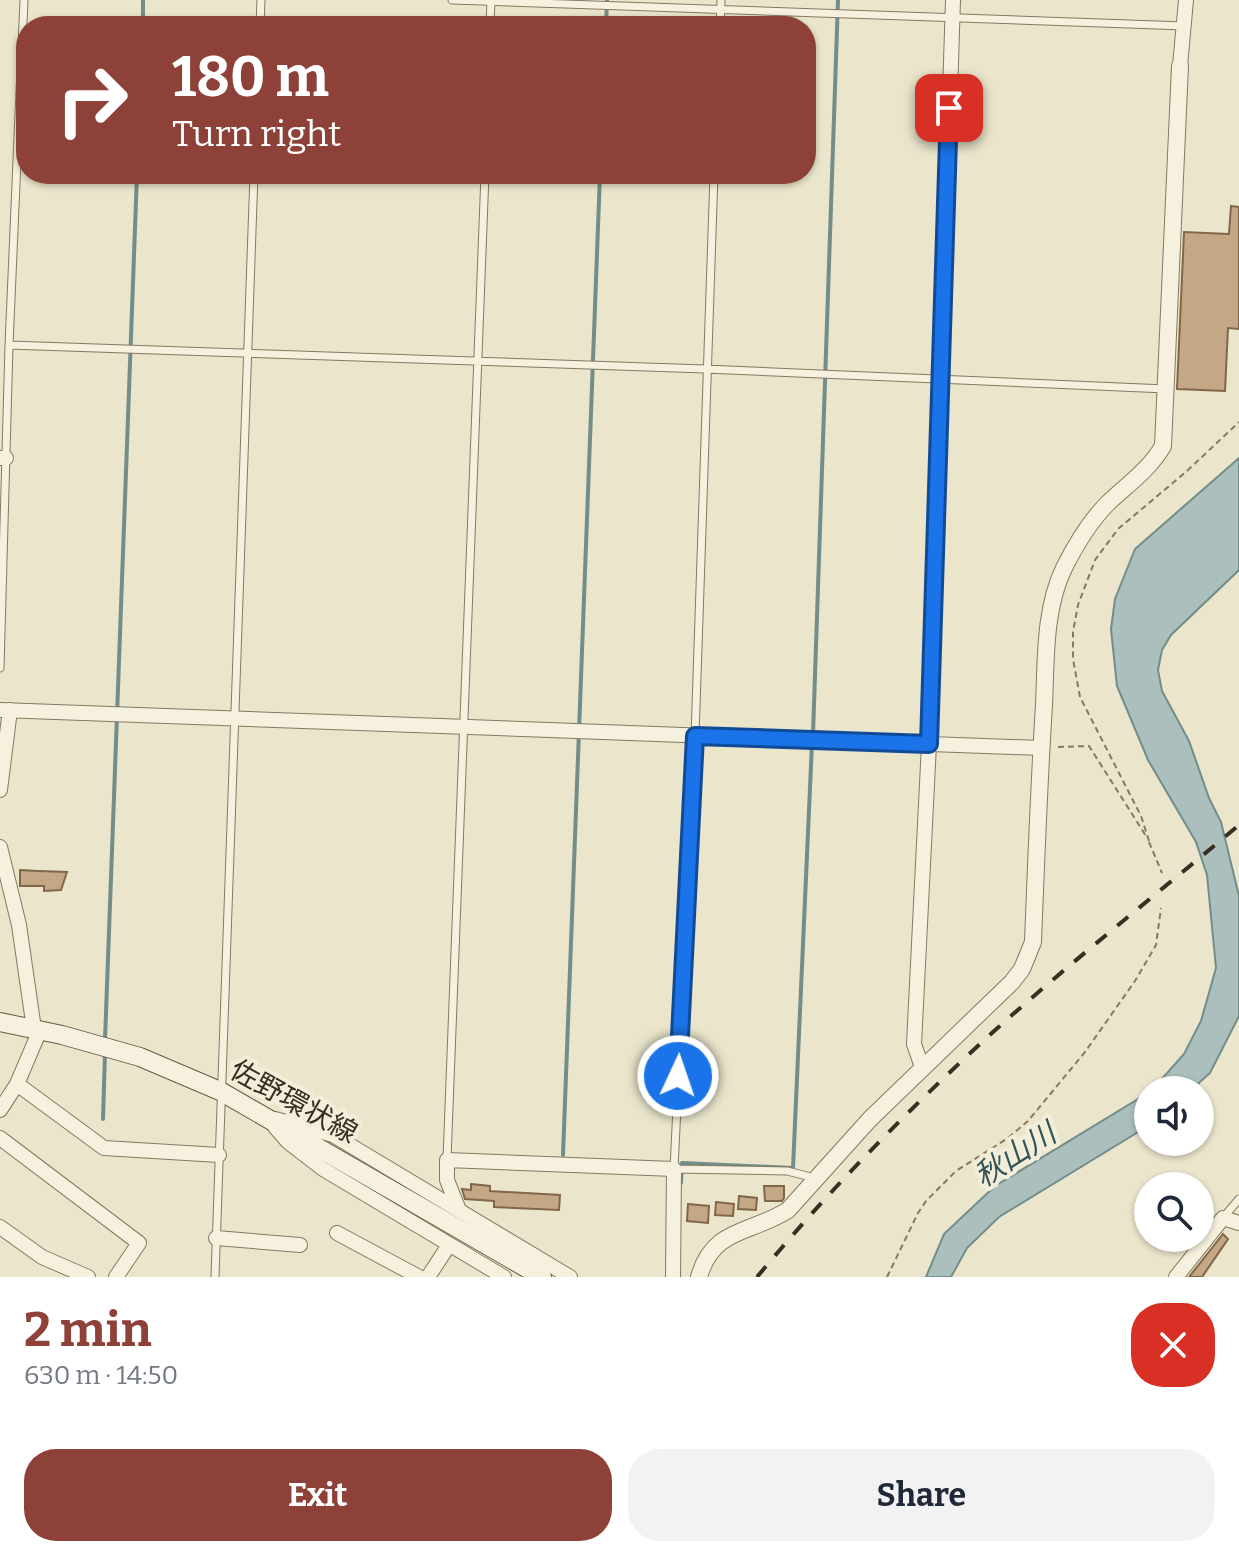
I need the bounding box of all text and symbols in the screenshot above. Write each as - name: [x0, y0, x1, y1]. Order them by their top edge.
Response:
- text: 180 m: [172, 44, 329, 111]
- icon: right: [40, 48, 144, 152]
- pin: [915, 74, 983, 142]
- icon: arrive: [927, 86, 971, 130]
- text: Turn right: [172, 112, 341, 156]
- position arrow: [636, 1034, 720, 1118]
- street label: 佐野環状線: [225, 1053, 363, 1150]
- map controls: [1134, 1076, 1214, 1252]
- button: sound: [1134, 1076, 1214, 1156]
- water label: 秋山川: [967, 1114, 1065, 1195]
- button: search: [1134, 1172, 1214, 1252]
- text: 2 min: [24, 1301, 152, 1359]
- button: close: [1131, 1303, 1215, 1387]
- text: 630 m · 14:50: [24, 1360, 178, 1391]
- button: Exit: [24, 1449, 612, 1541]
- button: Share: [628, 1449, 1215, 1541]

